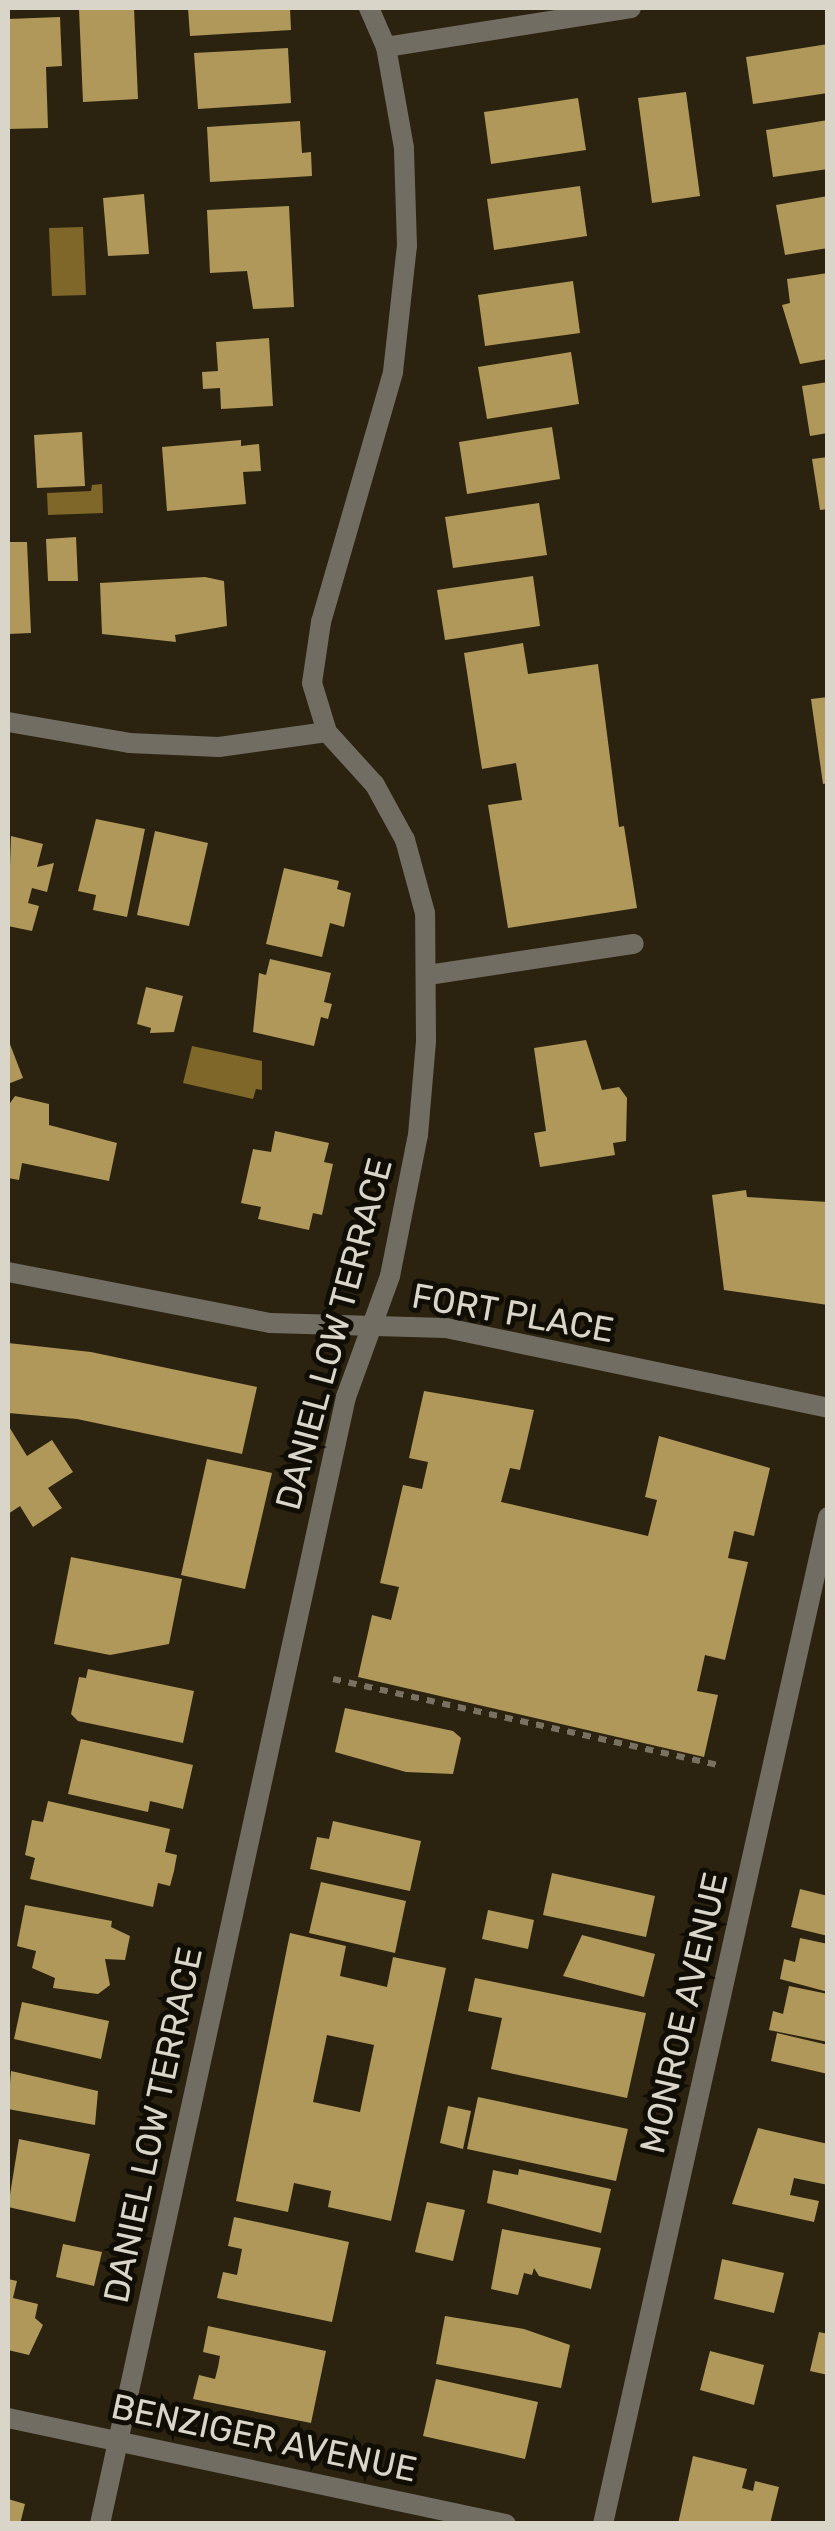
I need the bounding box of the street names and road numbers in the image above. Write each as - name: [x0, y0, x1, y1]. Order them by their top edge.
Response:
- street label: DANIEL LOW TERRACE: [267, 1152, 401, 1516]
- street label: FORT PLACE: [408, 1275, 618, 1351]
- street label: MONROE AVENUE: [631, 1868, 737, 2158]
- street label: DANIEL LOW TERRACE: [95, 1942, 211, 2308]
- street label: BENZIGER AVENUE: [107, 2385, 421, 2491]

